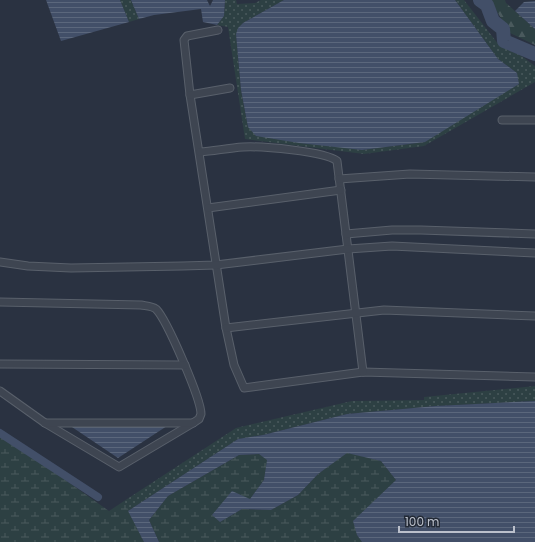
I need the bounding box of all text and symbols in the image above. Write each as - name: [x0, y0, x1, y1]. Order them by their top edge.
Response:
- scale bar: [399, 508, 514, 534]
- text: 100 m: [405, 513, 439, 530]

